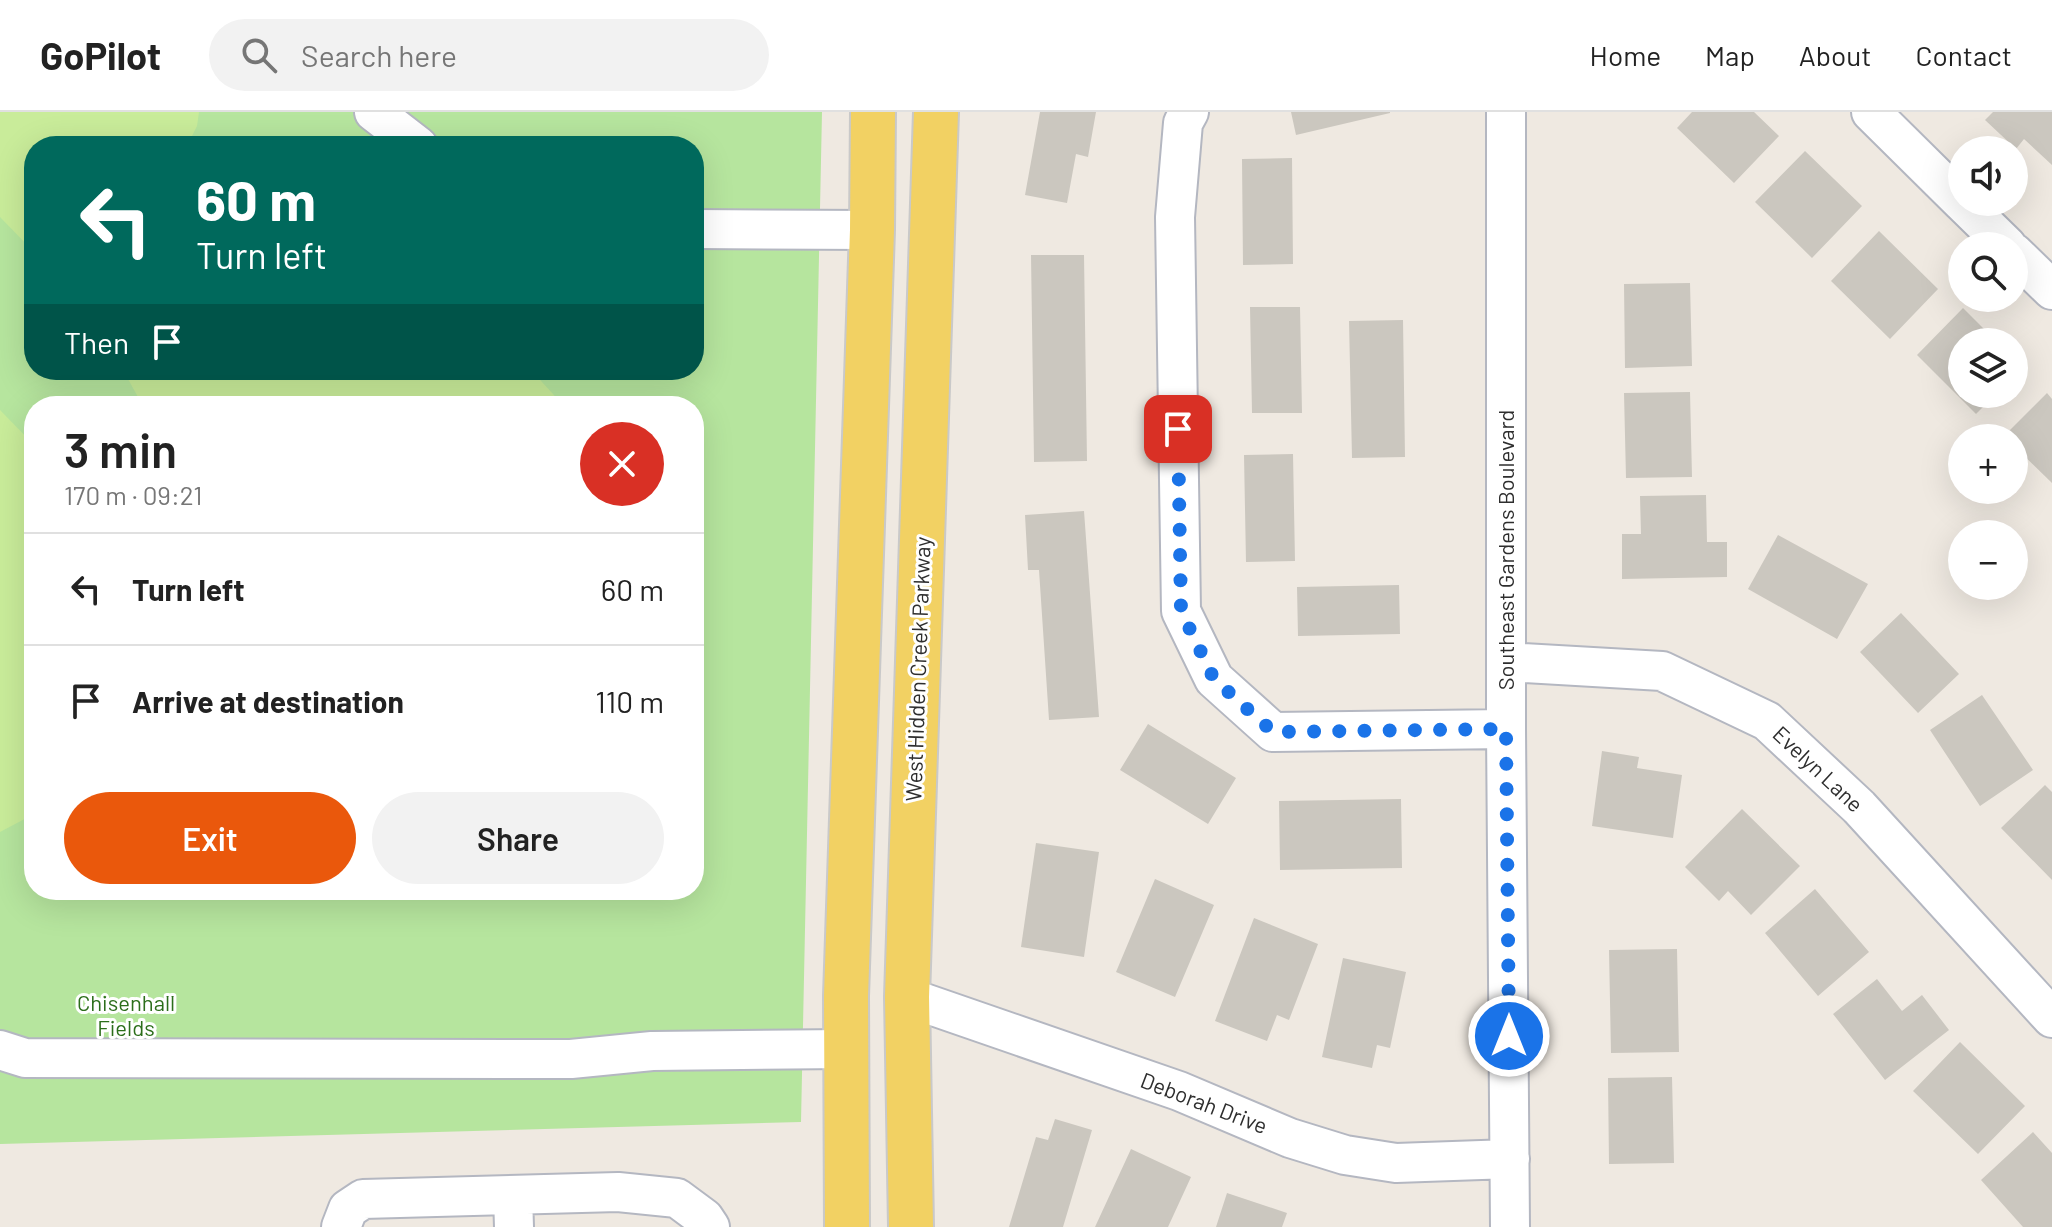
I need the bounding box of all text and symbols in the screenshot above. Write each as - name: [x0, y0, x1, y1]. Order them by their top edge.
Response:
- search box: [209, 19, 769, 91]
- text: GoPilot: [40, 32, 161, 78]
- icon: search: [237, 33, 281, 77]
- text: Search here: [301, 37, 457, 73]
- text: Home: [1590, 38, 1661, 72]
- text: Map: [1705, 38, 1755, 72]
- text: About: [1799, 38, 1871, 72]
- text: Contact: [1915, 38, 2012, 72]
- map controls: [1948, 136, 2028, 600]
- button: sound: [1948, 136, 2028, 216]
- text: 60 m: [196, 165, 316, 232]
- icon: left: [64, 168, 168, 272]
- button: search: [1948, 232, 2028, 312]
- text: Turn left: [196, 233, 327, 276]
- icon: arrive: [145, 320, 189, 364]
- text: Then: [64, 324, 129, 360]
- button: layers: [1948, 328, 2028, 408]
- pin: [1144, 395, 1212, 463]
- icon: arrive: [1156, 407, 1200, 451]
- street label: Southeast Gardens Boulevard: [1492, 410, 1518, 690]
- text: 3 min: [64, 420, 177, 478]
- button: close: [580, 422, 664, 506]
- button: +: [1948, 424, 2028, 504]
- text: 170 m · 09:21: [64, 479, 202, 510]
- button: −: [1948, 520, 2028, 600]
- street label: West Hidden Creek Parkway: [899, 536, 935, 802]
- icon: left: [64, 567, 108, 611]
- text: Turn left: [132, 571, 245, 607]
- text: 60 m: [601, 571, 664, 607]
- icon: arrive: [64, 679, 108, 723]
- text: Arrive at destination: [132, 683, 404, 719]
- text: 110 m: [595, 683, 664, 719]
- street label: Evelyn Lane: [1768, 720, 1869, 817]
- button: Exit: [64, 792, 356, 884]
- button: Share: [372, 792, 664, 884]
- park label: Chisenhall Fields: [77, 989, 175, 1040]
- position arrow: [1467, 994, 1551, 1078]
- street label: Deborah Drive: [1137, 1066, 1271, 1138]

